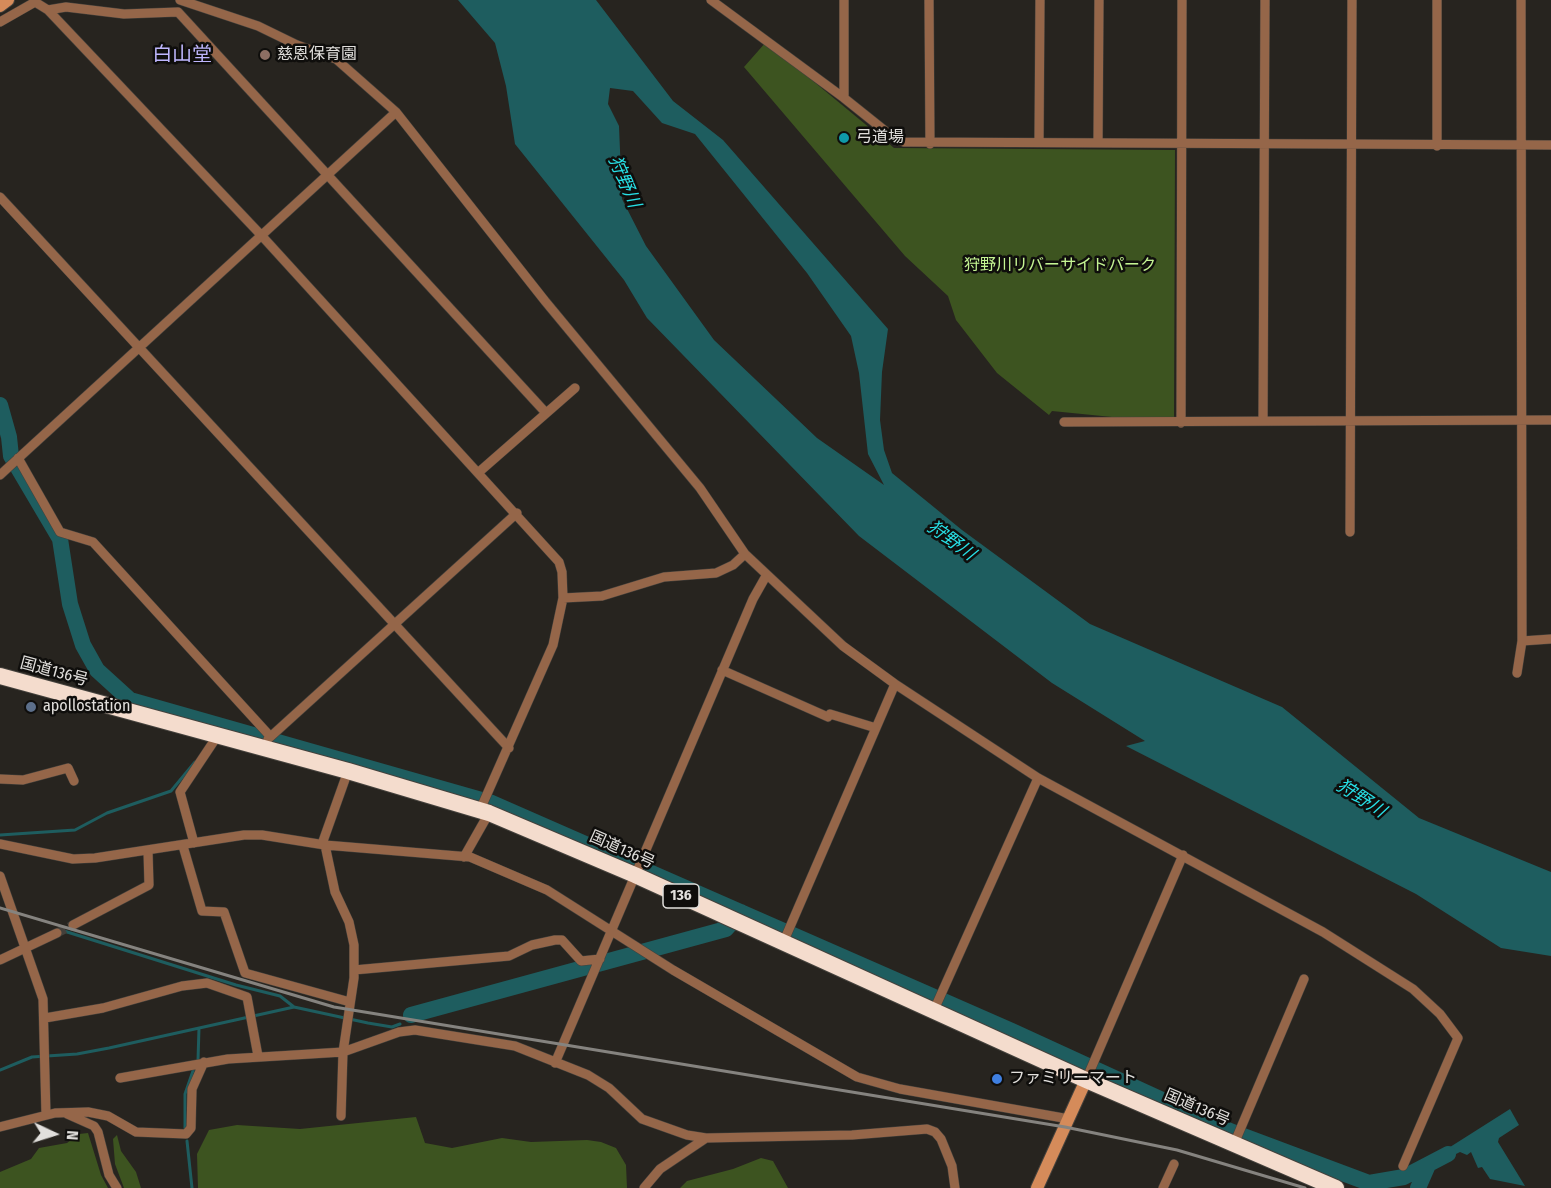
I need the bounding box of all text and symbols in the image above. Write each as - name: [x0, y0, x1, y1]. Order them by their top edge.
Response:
- district label: 白山堂: [152, 43, 212, 67]
- place label: 慈恩保育園: [277, 45, 357, 65]
- marker: 慈恩保育園: [258, 48, 272, 62]
- place label: 弓道場: [856, 128, 904, 148]
- marker: 弓道場: [837, 131, 851, 145]
- water label: 狩野川: [604, 153, 644, 211]
- park label: 狩野川リバーサイドパーク: [964, 256, 1156, 276]
- water label: 狩野川: [923, 516, 979, 566]
- street label: 国道136号: [18, 654, 90, 690]
- place label: apollostation: [43, 697, 130, 717]
- marker: apollostation: [24, 700, 38, 714]
- water label: 狩野川: [1332, 775, 1390, 823]
- street label: 国道136号: [586, 827, 658, 873]
- road number: 136: [663, 884, 699, 908]
- place label: ファミリーマート: [1009, 1069, 1137, 1089]
- marker: ファミリーマート: [990, 1072, 1004, 1086]
- street label: 国道136号: [1161, 1086, 1233, 1130]
- north arrow: [24, 1104, 84, 1164]
- text: N: [63, 1130, 82, 1141]

